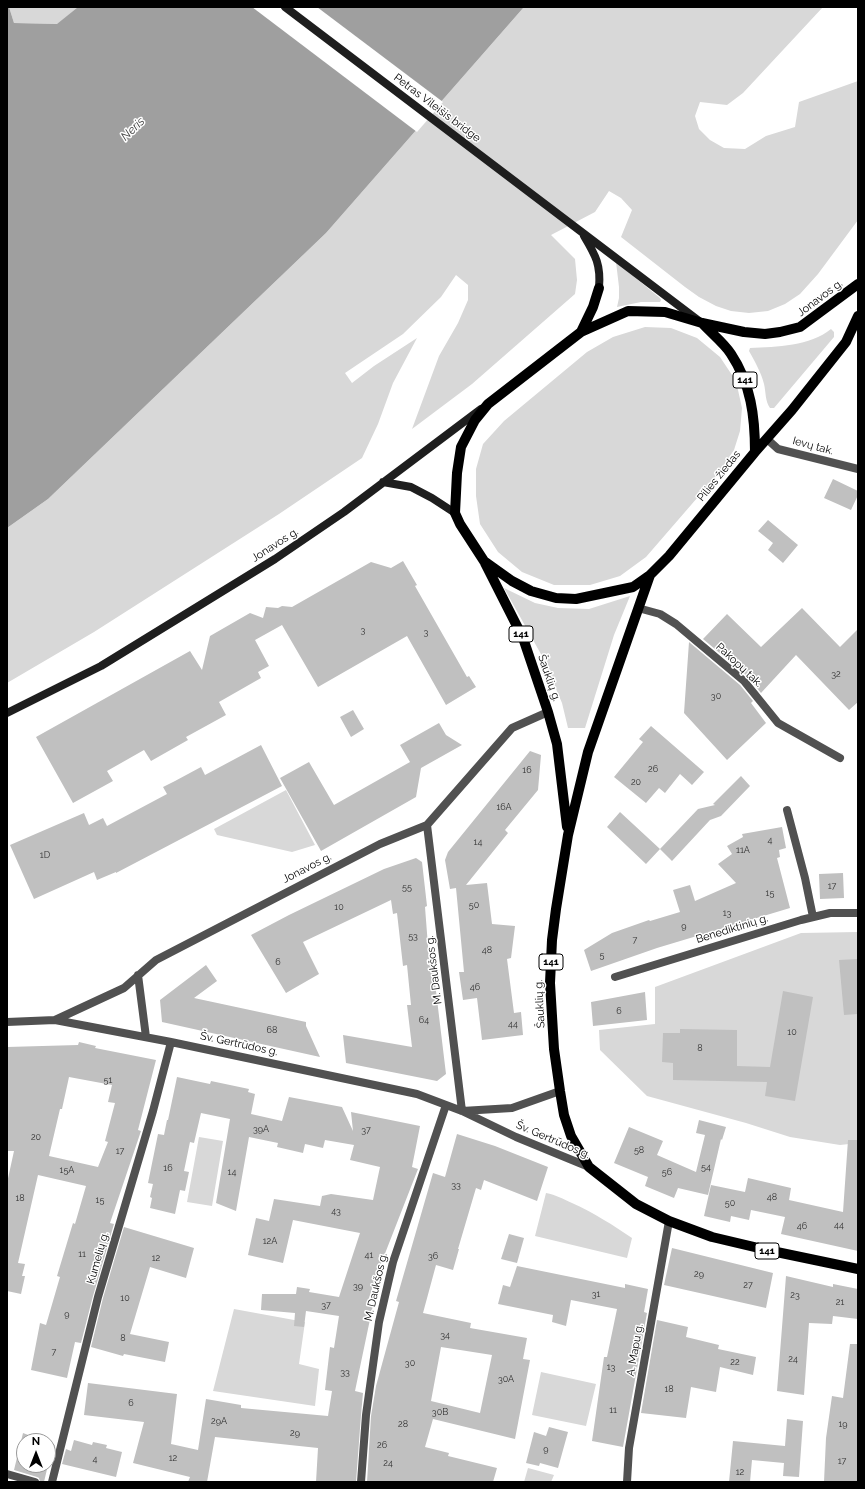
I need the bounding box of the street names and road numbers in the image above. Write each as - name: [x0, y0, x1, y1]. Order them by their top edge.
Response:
- street label: Petras Vileišis bridge: [391, 71, 483, 145]
- street label: Jonavos g.: [795, 277, 845, 319]
- road number: 141: [733, 372, 757, 388]
- street label: Ievų tak.: [791, 434, 835, 458]
- street label: Pilies žiedas: [694, 448, 744, 504]
- street label: Jonavos g.: [249, 525, 301, 565]
- road number: 141: [509, 626, 533, 642]
- street label: Pakopų tak.: [713, 640, 765, 690]
- street label: Šauklių g.: [535, 653, 563, 703]
- street label: Jonavos g.: [280, 850, 334, 886]
- street label: Benediktinių g.: [694, 912, 770, 946]
- street label: M. Daukšos g.: [423, 935, 445, 1005]
- road number: 141: [539, 954, 563, 970]
- street label: Šauklių g.: [532, 979, 548, 1029]
- street label: Šv. Gertrūdos g.: [199, 1029, 279, 1059]
- street label: Šv. Gertrūdos g.: [514, 1118, 592, 1162]
- street label: Kumelių g.: [84, 1230, 112, 1286]
- road number: 141: [755, 1243, 779, 1259]
- street label: M. Daukšos g.: [362, 1252, 390, 1322]
- street label: A. Mapu g.: [624, 1323, 646, 1377]

